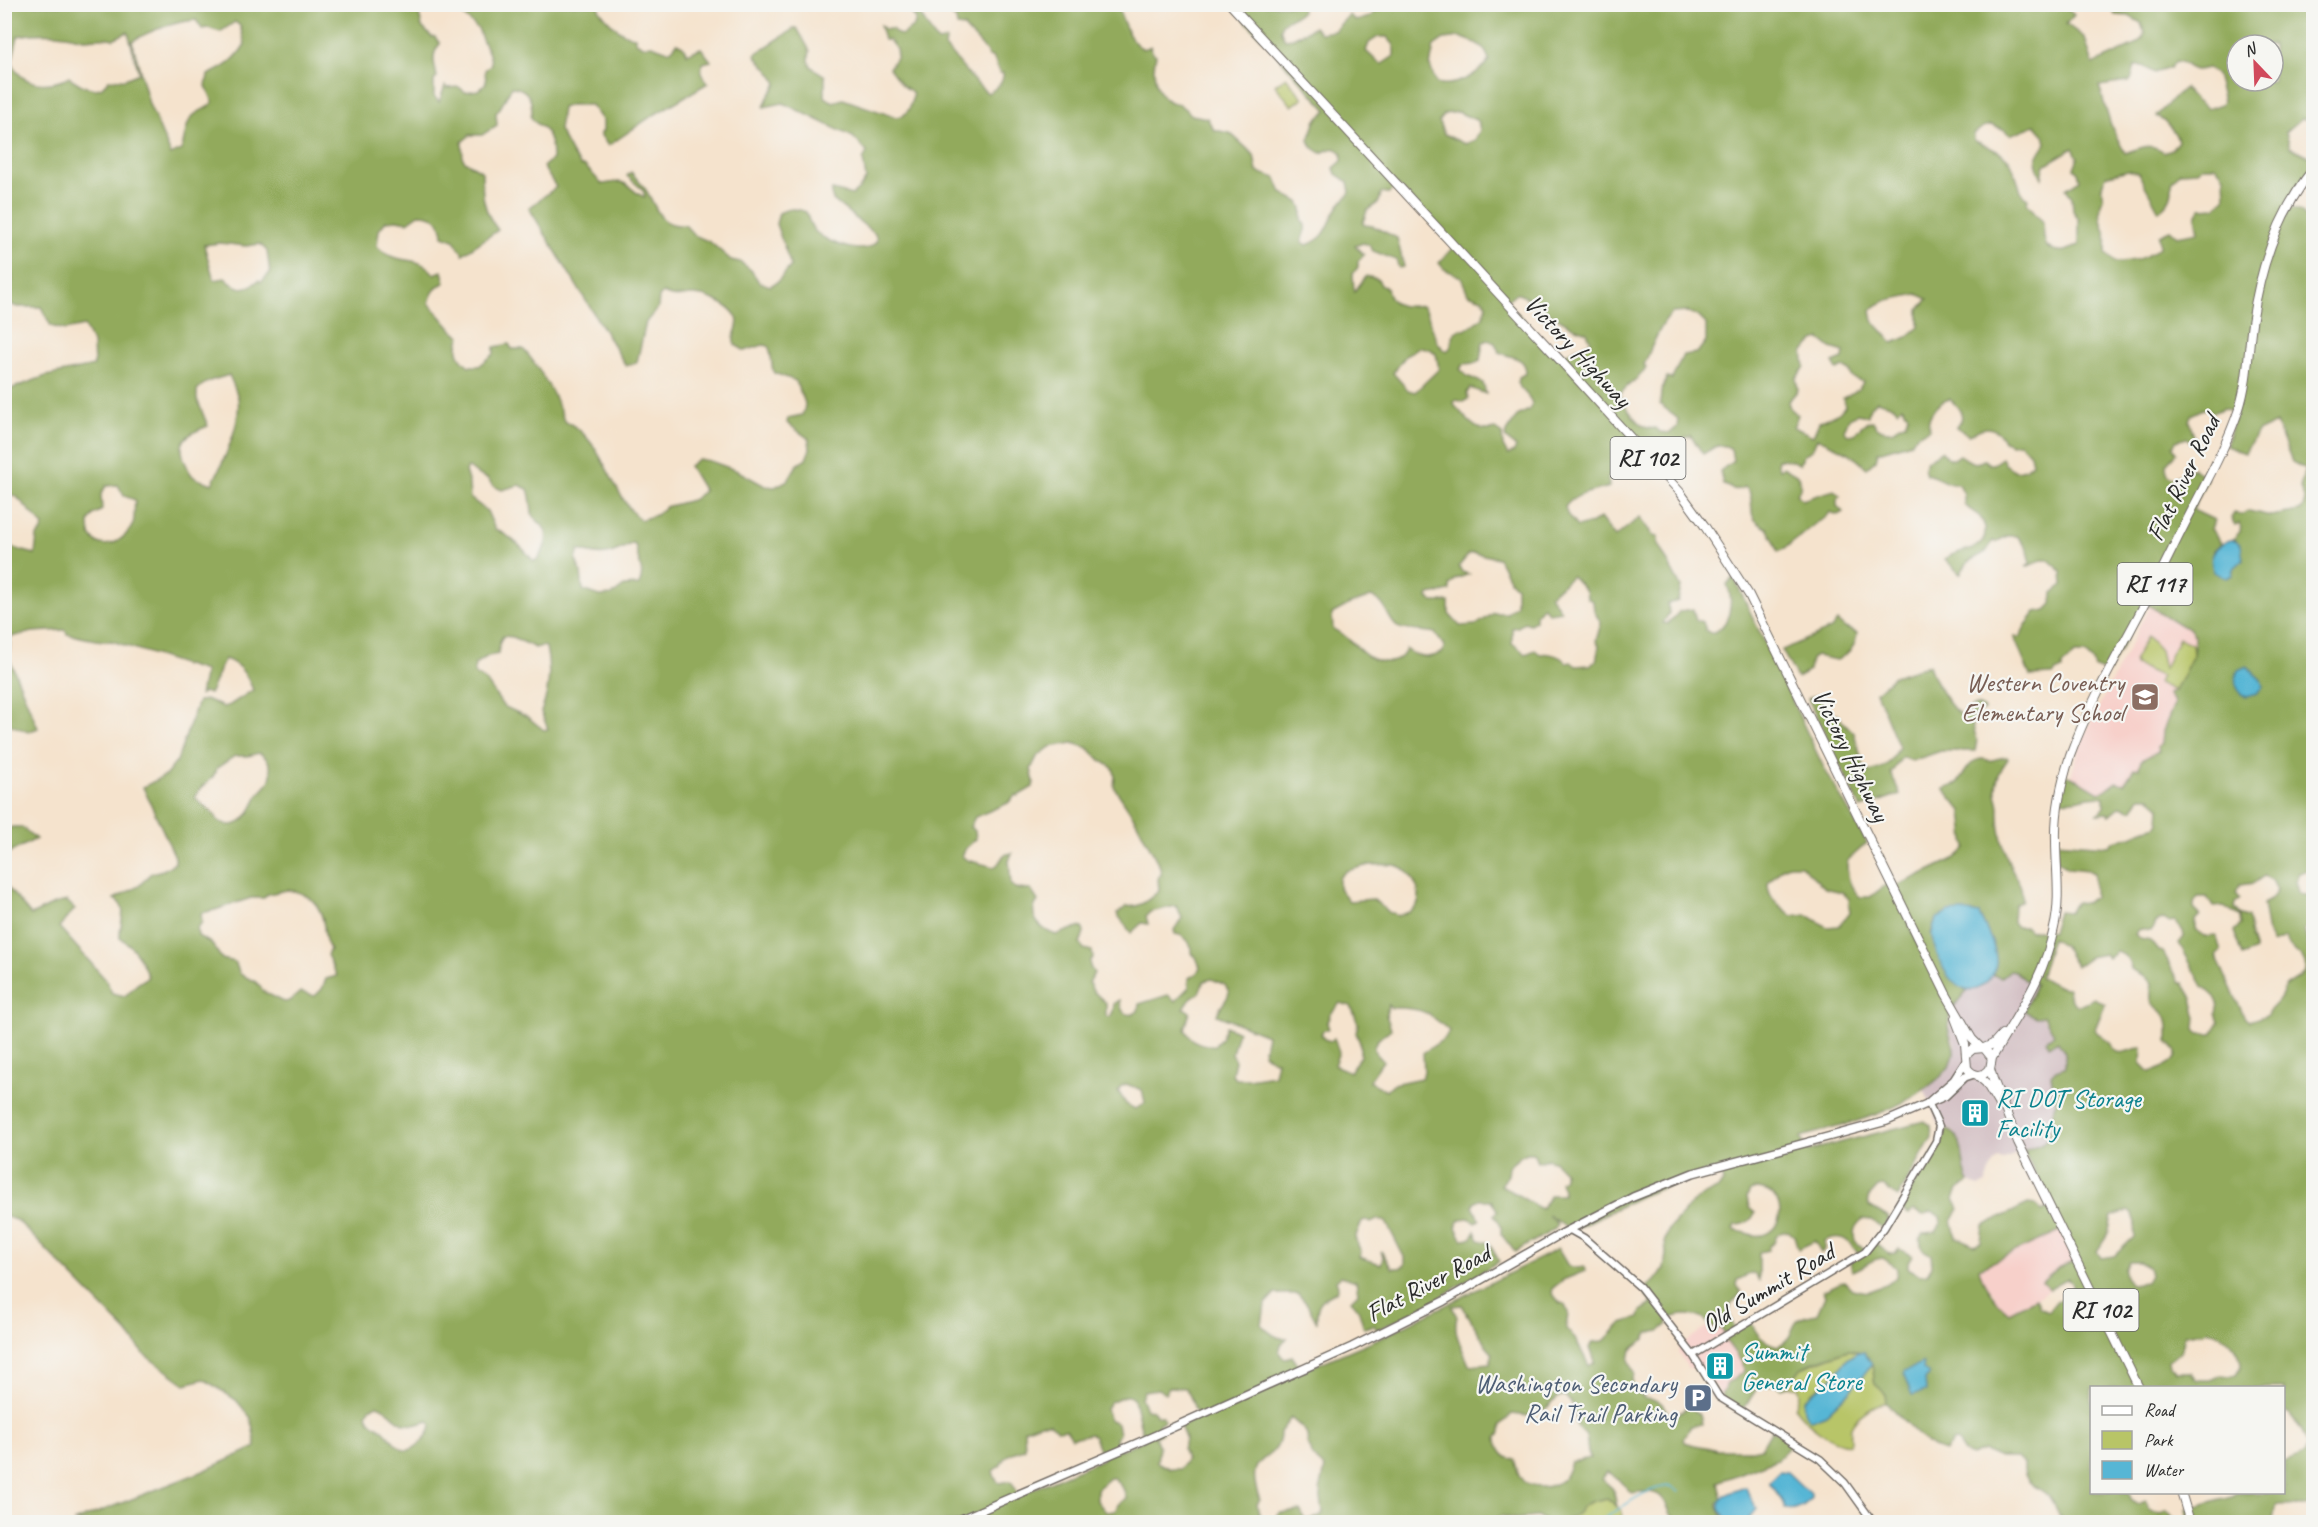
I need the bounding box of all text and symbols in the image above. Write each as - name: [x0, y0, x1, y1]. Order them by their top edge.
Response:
- north arrow: [2225, 33, 2285, 93]
- text: N: [2241, 38, 2261, 61]
- street label: Victory Highway: [1517, 287, 1640, 416]
- street label: Flat River Road: [2138, 406, 2229, 546]
- road number: RI 102: [1610, 437, 1686, 479]
- road number: RI 117: [2118, 563, 2192, 605]
- place label: Western Coventry Elementary School: [1962, 666, 2129, 729]
- school or university icon: Western Coventry Elementary School: [2129, 681, 2161, 713]
- street label: Victory Highway: [1805, 683, 1898, 829]
- place label: RI DOT Storage Facility: [1996, 1082, 2142, 1145]
- building icon: RI DOT Storage Facility: [1959, 1097, 1991, 1129]
- street label: Old Summit Road: [1695, 1233, 1844, 1341]
- street label: Flat River Road: [1360, 1235, 1499, 1329]
- road number: RI 102: [2064, 1289, 2138, 1331]
- place label: Summit General Store: [1741, 1335, 1863, 1398]
- building icon: Summit General Store: [1704, 1350, 1736, 1382]
- place label: Washington Secondary Rail Trail Parking: [1475, 1367, 1679, 1430]
- parking icon: Washington Secondary Rail Trail Parking: [1682, 1382, 1714, 1414]
- legend: [2090, 1386, 2285, 1494]
- text: Road: [2144, 1399, 2177, 1421]
- text: Park: [2144, 1429, 2174, 1451]
- text: Water: [2144, 1459, 2185, 1481]

